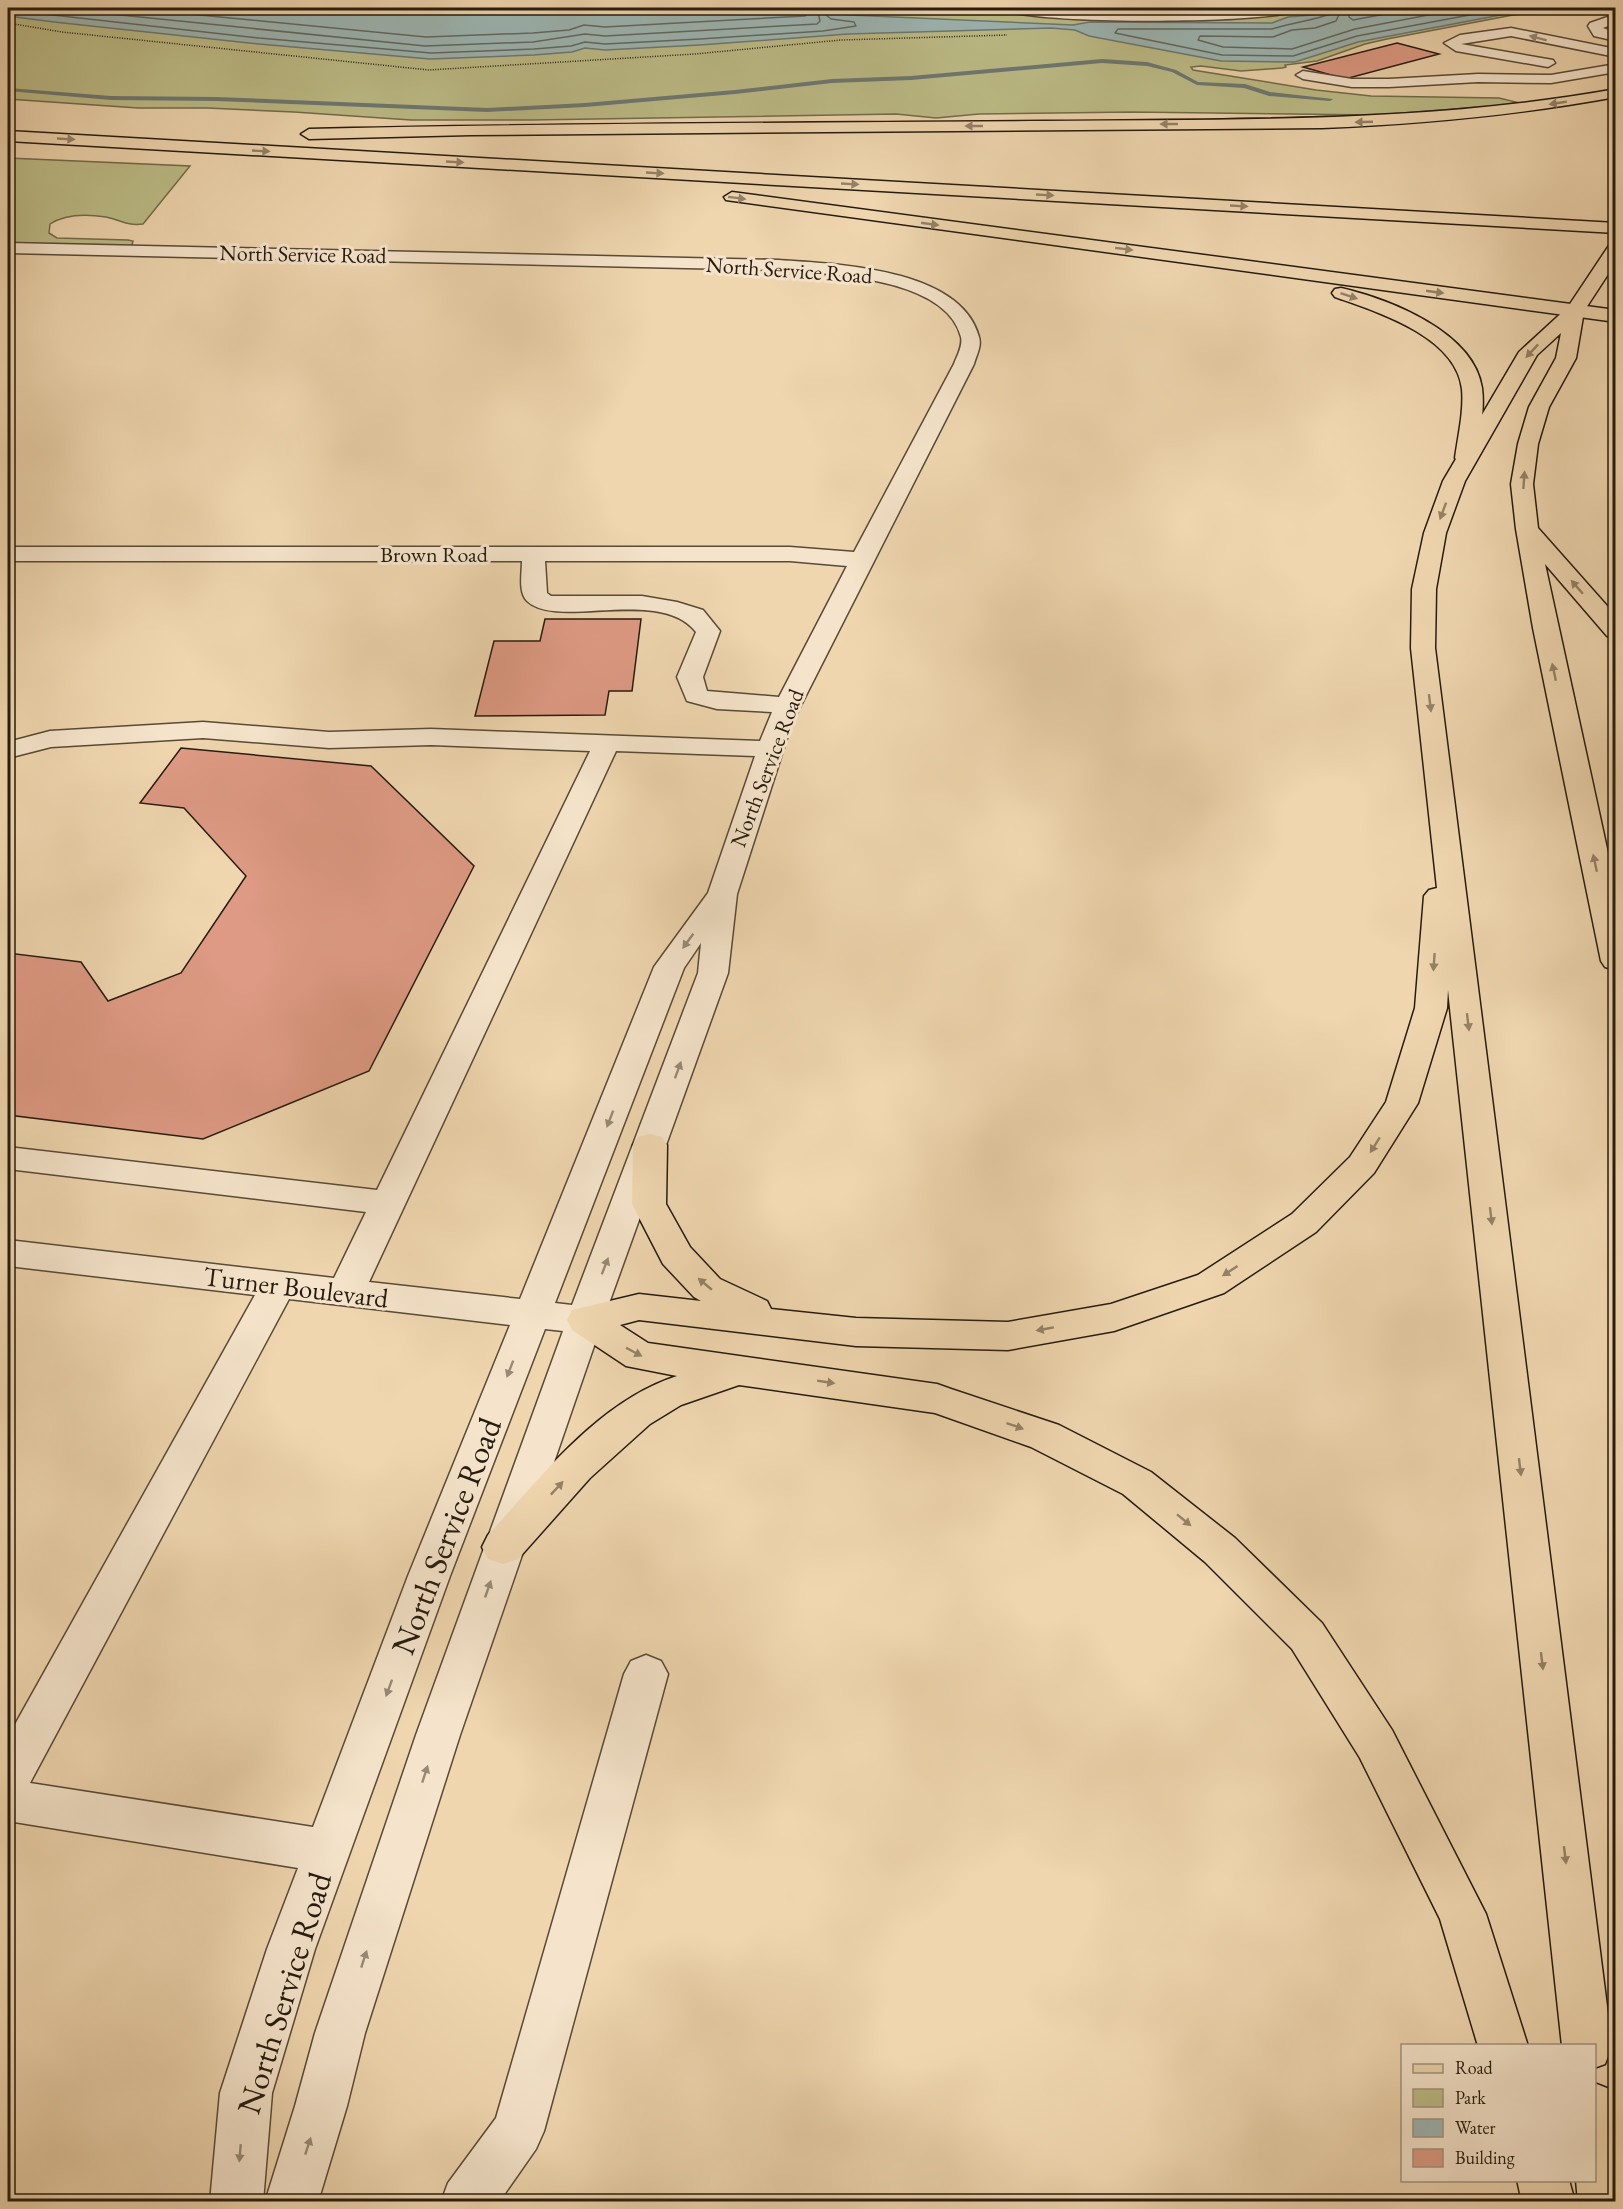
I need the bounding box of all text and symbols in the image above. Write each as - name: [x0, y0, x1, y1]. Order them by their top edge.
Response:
- one-way arrow: [1528, 33, 1546, 42]
- one-way arrow: [1548, 99, 1567, 108]
- one-way arrow: [1355, 117, 1374, 126]
- one-way arrow: [1160, 119, 1179, 129]
- one-way arrow: [965, 121, 984, 131]
- one-way arrow: [56, 134, 75, 144]
- one-way arrow: [251, 146, 270, 155]
- one-way arrow: [446, 157, 465, 167]
- one-way arrow: [646, 169, 665, 178]
- one-way arrow: [841, 179, 860, 188]
- one-way arrow: [1035, 190, 1054, 200]
- one-way arrow: [728, 193, 747, 202]
- one-way arrow: [1230, 201, 1249, 211]
- one-way arrow: [921, 220, 940, 229]
- street label: North Service Road: [219, 238, 388, 270]
- one-way arrow: [1114, 245, 1133, 254]
- street label: North Service Road: [705, 250, 874, 290]
- one-way arrow: [1426, 287, 1445, 296]
- one-way arrow: [1340, 291, 1358, 301]
- one-way arrow: [1525, 343, 1539, 358]
- one-way arrow: [1519, 470, 1528, 489]
- one-way arrow: [1437, 502, 1447, 520]
- street label: Brown Road: [380, 540, 489, 569]
- one-way arrow: [1570, 579, 1583, 595]
- one-way arrow: [1549, 663, 1559, 681]
- street label: North Service Road: [724, 684, 811, 851]
- one-way arrow: [1426, 694, 1435, 713]
- one-way arrow: [1590, 853, 1599, 872]
- one-way arrow: [682, 934, 694, 949]
- one-way arrow: [1429, 952, 1439, 971]
- one-way arrow: [1463, 1013, 1473, 1032]
- one-way arrow: [673, 1061, 683, 1079]
- one-way arrow: [605, 1111, 615, 1129]
- one-way arrow: [1370, 1137, 1381, 1153]
- one-way arrow: [1486, 1206, 1495, 1225]
- one-way arrow: [601, 1257, 610, 1275]
- street label: Turner Boulevard: [202, 1258, 391, 1316]
- one-way arrow: [1221, 1266, 1238, 1277]
- one-way arrow: [698, 1278, 713, 1291]
- one-way arrow: [1035, 1325, 1054, 1334]
- one-way arrow: [625, 1346, 643, 1356]
- one-way arrow: [505, 1360, 515, 1378]
- one-way arrow: [816, 1378, 835, 1387]
- street label: North Service Road: [381, 1411, 511, 1661]
- one-way arrow: [1006, 1421, 1024, 1431]
- one-way arrow: [1515, 1458, 1525, 1477]
- one-way arrow: [550, 1481, 564, 1496]
- one-way arrow: [1176, 1514, 1192, 1527]
- one-way arrow: [484, 1580, 494, 1598]
- one-way arrow: [1538, 1652, 1547, 1671]
- one-way arrow: [383, 1680, 393, 1698]
- one-way arrow: [421, 1765, 430, 1783]
- one-way arrow: [1560, 1845, 1570, 1864]
- street label: North Service Road: [227, 1867, 341, 2119]
- one-way arrow: [360, 1950, 369, 1968]
- legend: [1401, 2044, 1596, 2182]
- text: Road: [1455, 2056, 1494, 2079]
- text: Park: [1455, 2086, 1486, 2109]
- text: Water: [1455, 2116, 1496, 2139]
- one-way arrow: [304, 2137, 314, 2155]
- one-way arrow: [235, 2143, 245, 2162]
- text: Building: [1455, 2146, 1515, 2169]

